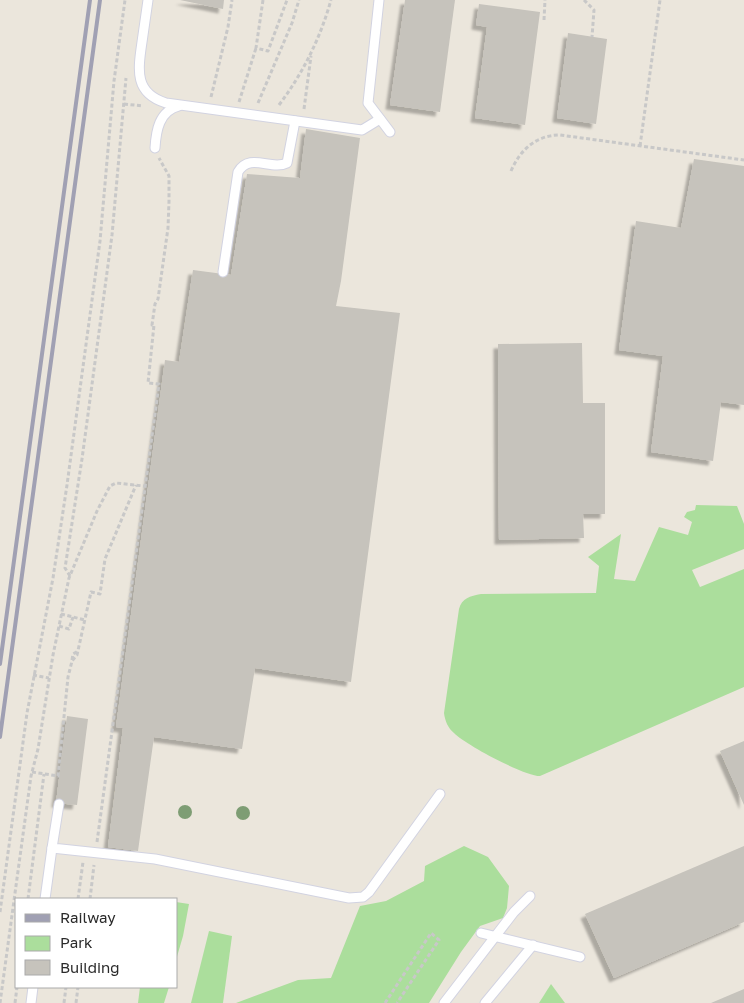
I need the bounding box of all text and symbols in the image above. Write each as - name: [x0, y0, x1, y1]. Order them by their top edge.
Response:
- legend: [15, 898, 178, 988]
- text: Railway: [60, 908, 116, 926]
- text: Park: [60, 933, 93, 951]
- text: Building: [60, 958, 120, 976]

